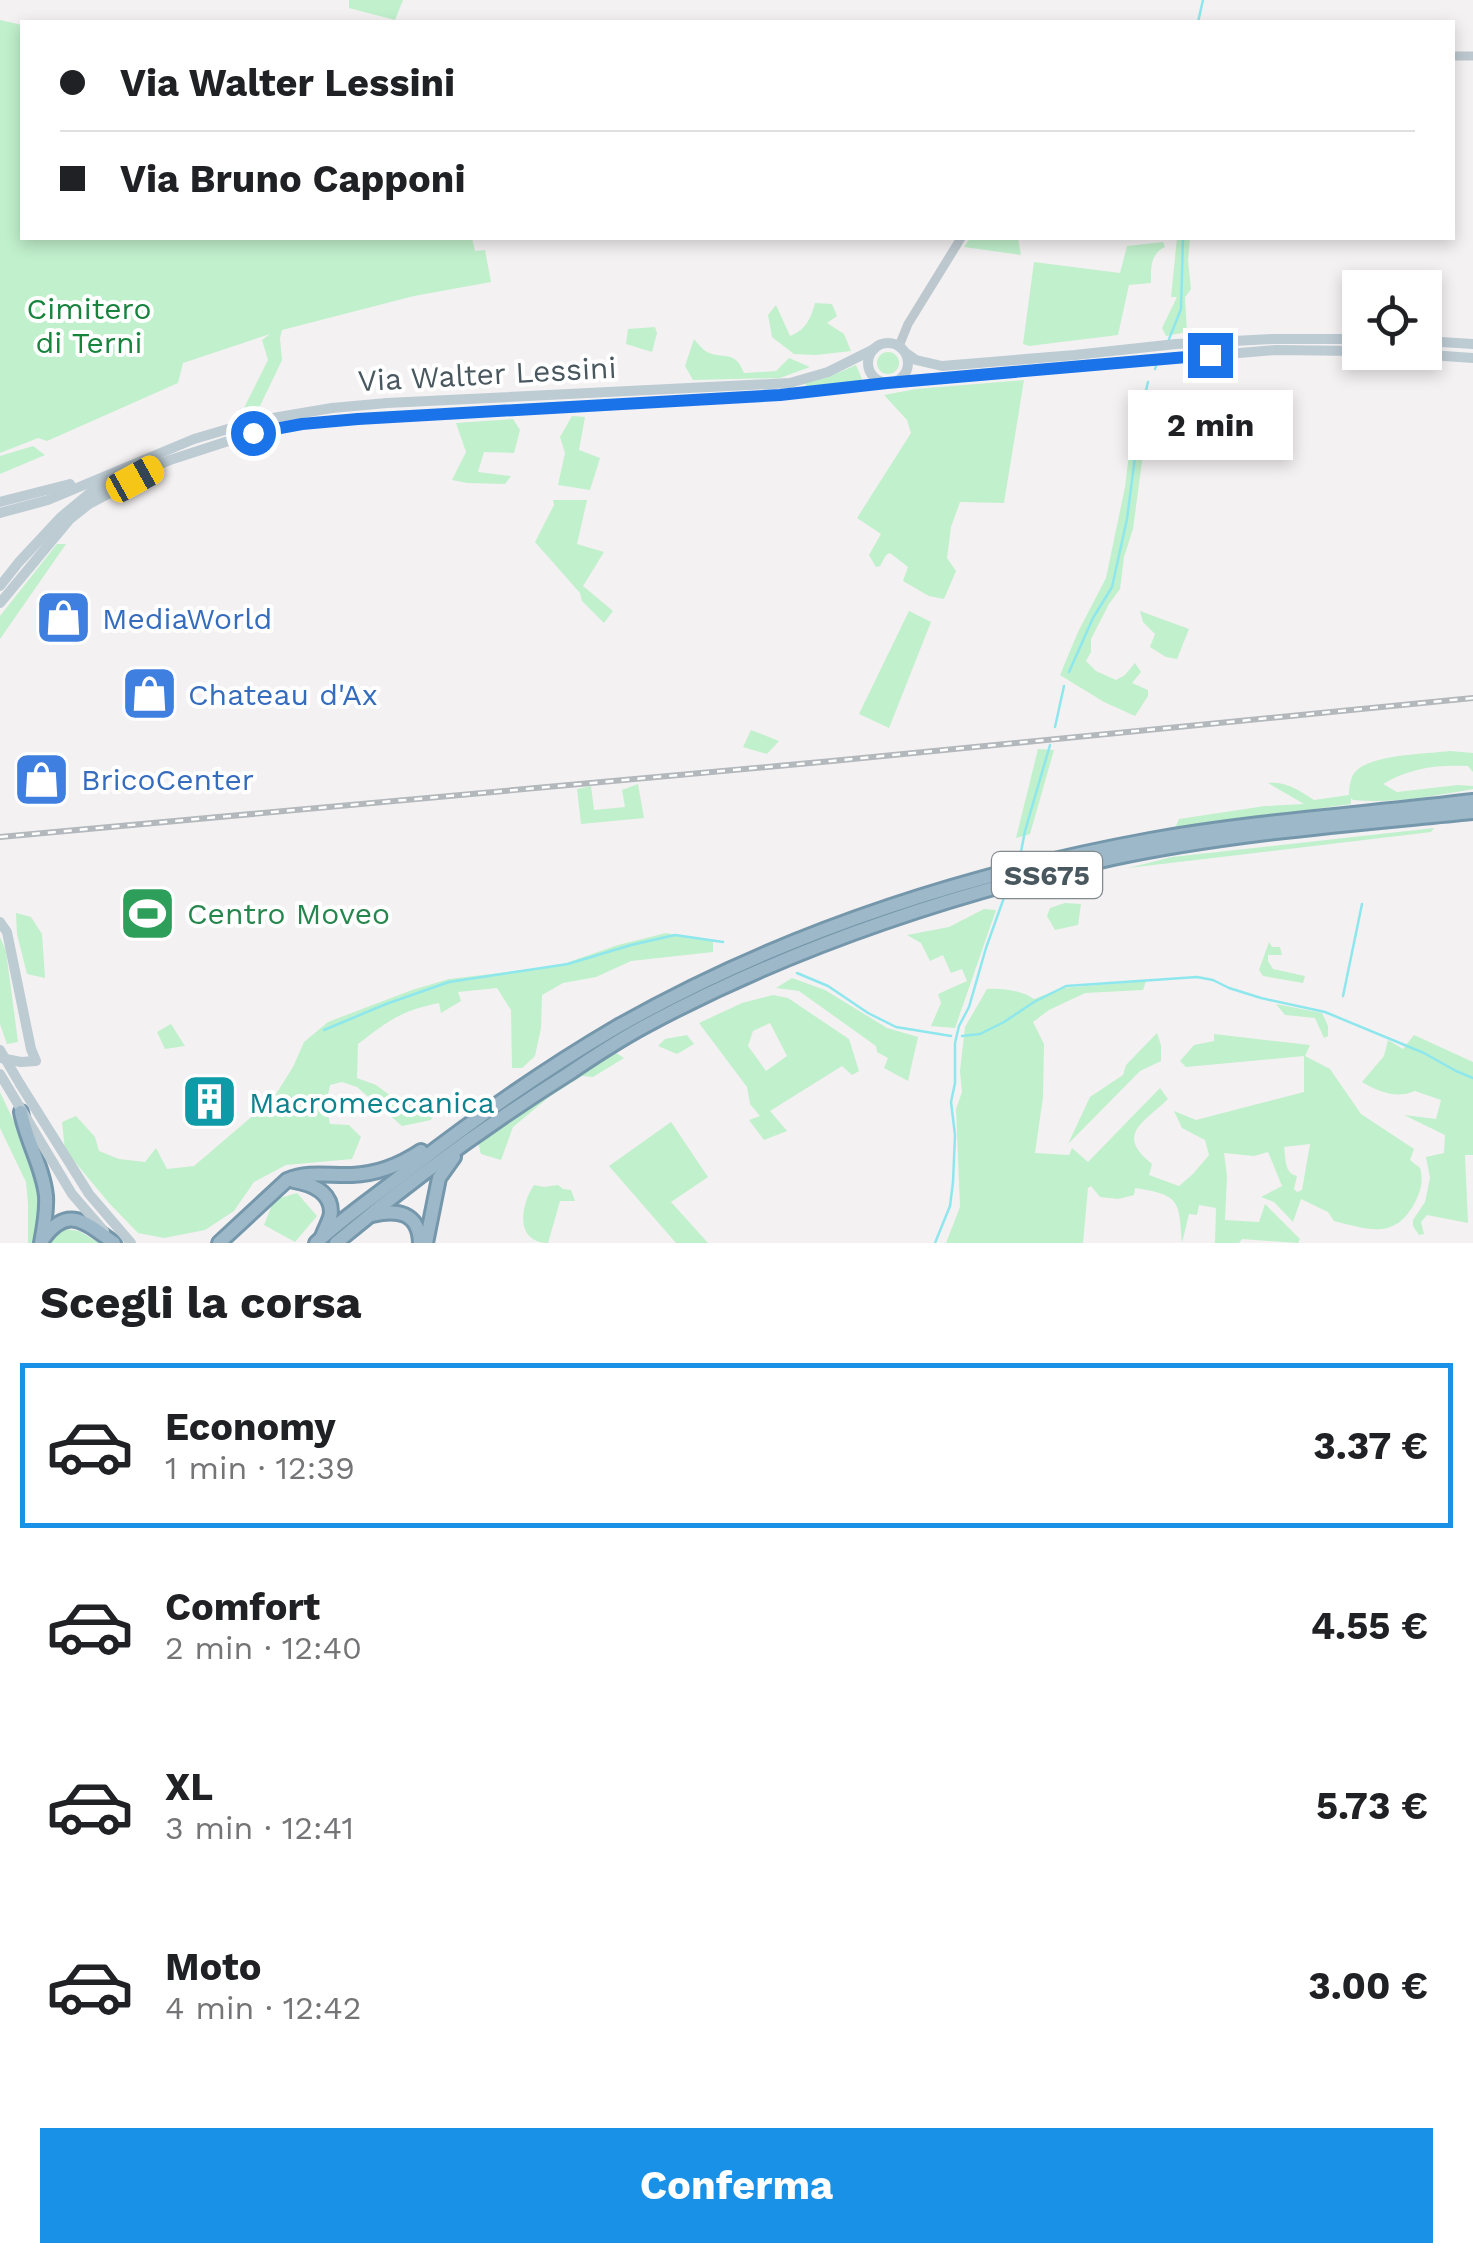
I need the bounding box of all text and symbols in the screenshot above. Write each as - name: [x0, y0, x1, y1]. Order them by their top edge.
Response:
- text: Via Walter Lessini: [120, 61, 455, 105]
- text: Via Bruno Capponi: [120, 157, 466, 201]
- map controls: [1342, 270, 1442, 370]
- button: locate: [1342, 270, 1442, 370]
- park label: Cimitero di Terni: [27, 291, 151, 360]
- route end: [1188, 333, 1233, 378]
- street label: Via Walter Lessini: [357, 350, 617, 398]
- callout: 2 min: [1128, 390, 1292, 460]
- text: 2 min: [1167, 406, 1254, 444]
- route start: [231, 411, 276, 456]
- car: [101, 451, 169, 507]
- shop icon: MediaWorld: [33, 588, 93, 648]
- place label: MediaWorld: [102, 601, 272, 636]
- shop icon: Chateau d'Ax: [119, 664, 179, 724]
- place label: Chateau d'Ax: [188, 677, 378, 712]
- shop icon: BricoCenter: [12, 749, 72, 809]
- place label: BricoCenter: [81, 762, 254, 797]
- road number: SS675: [992, 852, 1102, 898]
- sports icon: Centro Moveo: [118, 883, 178, 943]
- place label: Centro Moveo: [187, 896, 390, 931]
- building icon: Macromeccanica: [180, 1072, 240, 1132]
- place label: Macromeccanica: [249, 1085, 495, 1120]
- text: Scegli la corsa: [40, 1276, 362, 1329]
- icon: car: [45, 1401, 135, 1491]
- text: Economy: [165, 1405, 336, 1449]
- text: 3.37 €: [1313, 1424, 1428, 1468]
- text: 1 min · 12:39: [165, 1449, 355, 1487]
- icon: car: [45, 1581, 135, 1671]
- text: Comfort: [165, 1585, 320, 1629]
- text: 4.55 €: [1311, 1604, 1428, 1648]
- text: 2 min · 12:40: [165, 1629, 362, 1667]
- icon: car: [45, 1761, 135, 1851]
- text: XL: [165, 1765, 213, 1809]
- text: 5.73 €: [1316, 1784, 1428, 1828]
- text: 3 min · 12:41: [165, 1809, 354, 1847]
- icon: car: [45, 1941, 135, 2031]
- text: Moto: [165, 1945, 261, 1989]
- text: 3.00 €: [1308, 1964, 1428, 2008]
- text: 4 min · 12:42: [165, 1989, 362, 2027]
- button: Conferma: [40, 2128, 1433, 2243]

